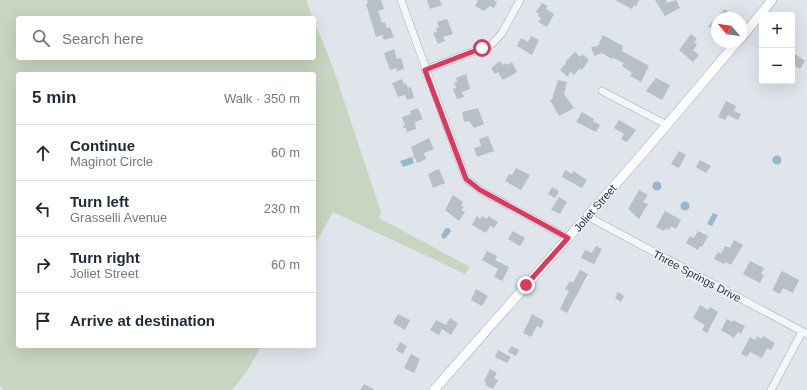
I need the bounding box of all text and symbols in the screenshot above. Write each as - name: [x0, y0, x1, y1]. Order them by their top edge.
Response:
- north arrow: [711, 12, 747, 48]
- map controls: [759, 12, 795, 84]
- button: +: [759, 12, 795, 48]
- search box: [16, 16, 316, 60]
- icon: search: [30, 27, 52, 49]
- text: Search here: [62, 30, 144, 47]
- route start: [473, 39, 491, 57]
- button: −: [759, 48, 795, 84]
- text: 5 min: [32, 88, 76, 107]
- text: Walk · 350 m: [224, 91, 300, 106]
- text: Continue: [70, 137, 135, 154]
- icon: ahead: [32, 142, 54, 164]
- text: 60 m: [271, 145, 300, 160]
- text: Maginot Circle: [70, 154, 153, 169]
- street label: Joliet Street: [571, 182, 619, 234]
- text: Turn left: [70, 193, 129, 210]
- icon: left: [32, 198, 54, 220]
- text: 230 m: [264, 201, 300, 216]
- text: Grasselli Avenue: [70, 210, 167, 225]
- street label: Three Springs Drive: [651, 248, 743, 304]
- text: Turn right: [70, 249, 140, 266]
- icon: right: [32, 254, 54, 276]
- text: 60 m: [271, 257, 300, 272]
- text: Joliet Street: [70, 266, 139, 281]
- route end: [517, 276, 535, 294]
- icon: arrive: [32, 310, 54, 332]
- text: Arrive at destination: [70, 312, 215, 329]

